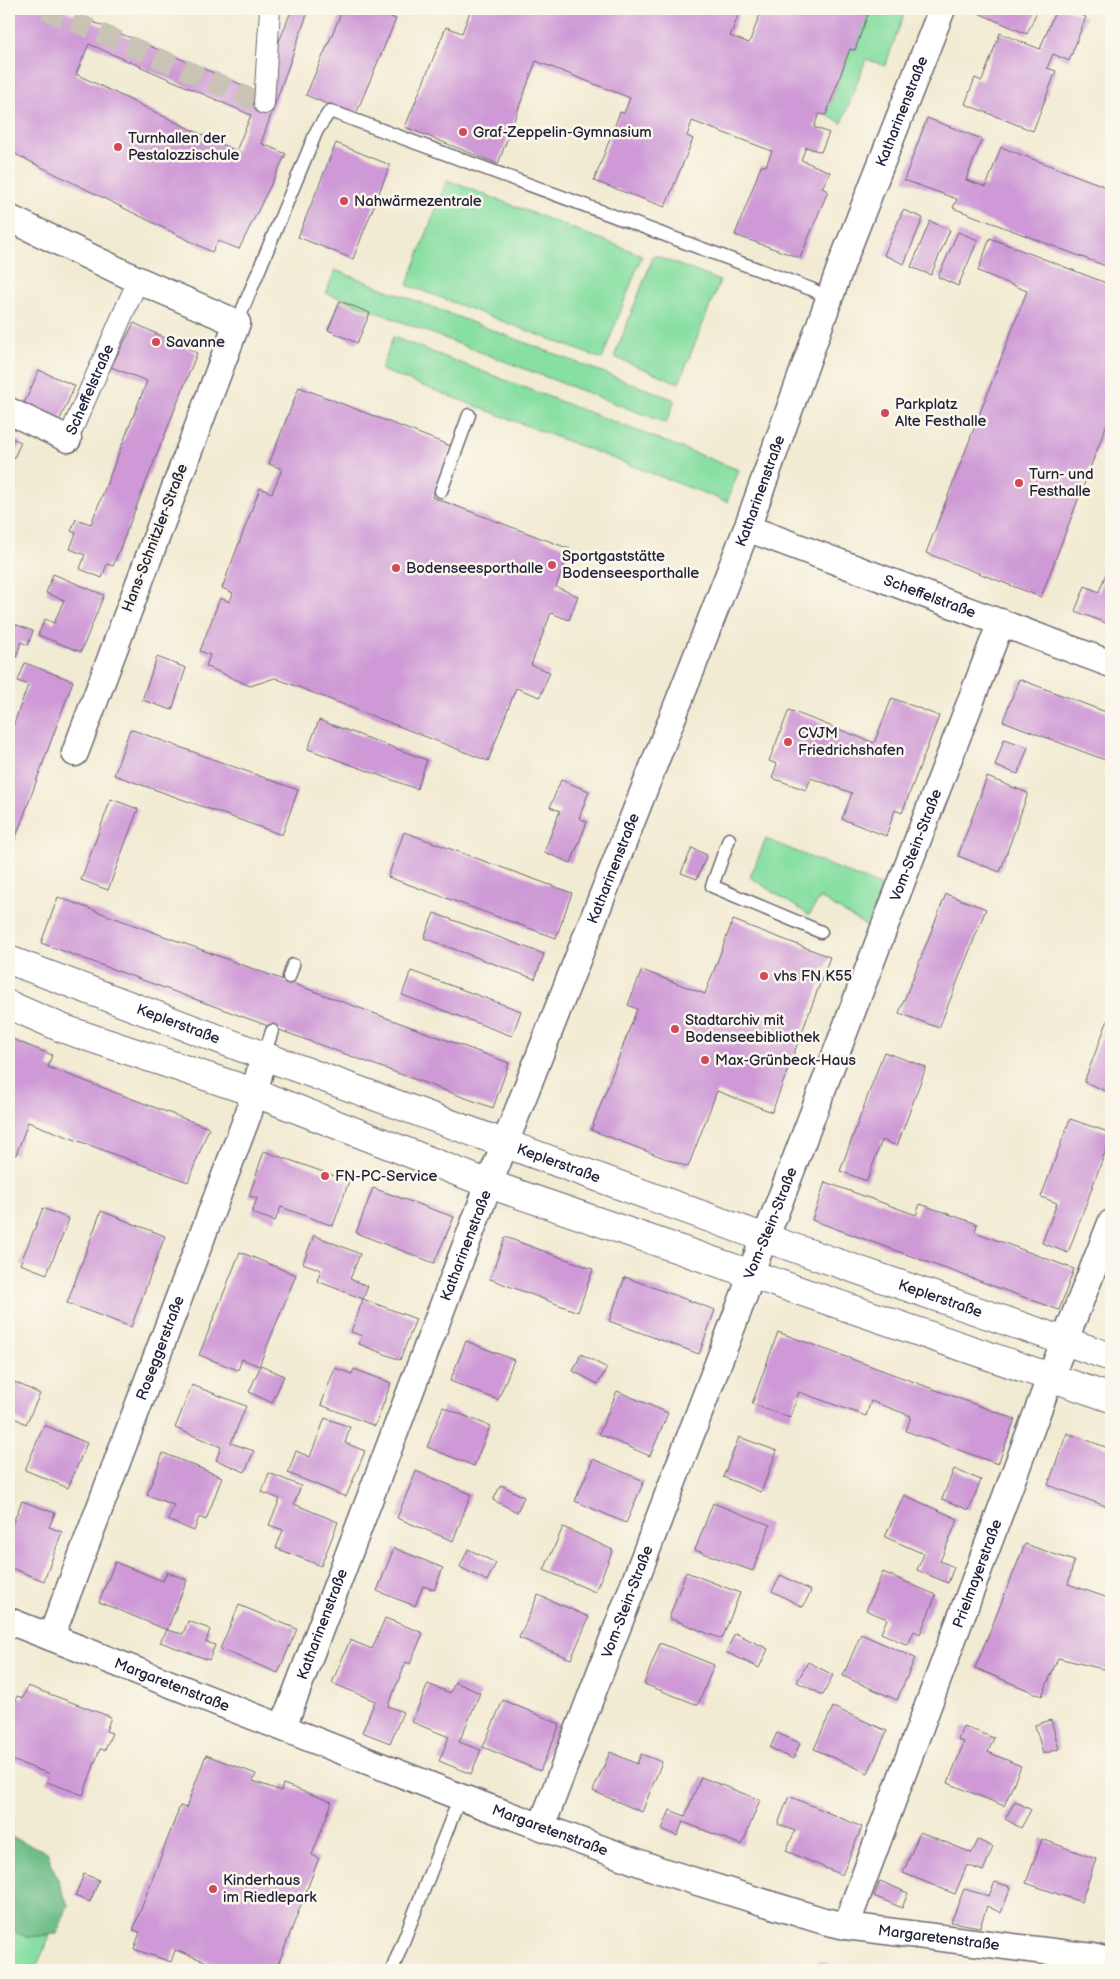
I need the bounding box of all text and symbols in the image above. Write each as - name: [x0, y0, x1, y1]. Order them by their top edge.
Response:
- street label: Katharinenstraße: [871, 53, 932, 169]
- place label: Graf-Zeppelin-Gymnasium: [473, 123, 652, 142]
- marker: Graf-Zeppelin-Gymnasium: [457, 126, 469, 138]
- place label: Turnhallen der Pestalozzischule: [128, 129, 240, 165]
- marker: Turnhallen der Pestalozzischule: [112, 141, 124, 153]
- place label: Nahwärmezentrale: [354, 192, 482, 211]
- marker: Nahwärmezentrale: [338, 195, 350, 207]
- place label: Savanne: [166, 333, 225, 352]
- marker: Savanne: [150, 336, 162, 348]
- street label: Scheffelstraße: [62, 341, 118, 438]
- place label: Parkplatz Alte Festhalle: [895, 395, 986, 431]
- marker: Parkplatz Alte Festhalle: [879, 407, 891, 419]
- street label: Katharinenstraße: [731, 433, 789, 549]
- street label: Hans-Schnitzler-Straße: [118, 461, 192, 615]
- place label: Turn- und Festhalle: [1029, 465, 1093, 501]
- marker: Turn- und Festhalle: [1013, 477, 1025, 489]
- place label: Sportgaststätte Bodenseesporthalle: [562, 547, 699, 583]
- place label: Bodenseesporthalle: [406, 559, 543, 578]
- marker: Sportgaststätte Bodenseesporthalle: [546, 559, 558, 571]
- marker: Bodenseesporthalle: [390, 562, 402, 574]
- street label: Scheffelstraße: [881, 570, 979, 622]
- place label: CVJM Friedrichshafen: [798, 724, 904, 760]
- marker: CVJM Friedrichshafen: [782, 736, 794, 748]
- street label: Vom-Stein-Straße: [886, 786, 946, 904]
- street label: Katharinenstraße: [583, 810, 643, 926]
- place label: vhs FN K55: [773, 967, 852, 986]
- marker: vhs FN K55: [758, 970, 770, 982]
- street label: Keplerstraße: [134, 999, 223, 1048]
- place label: Stadtarchiv mit Bodenseebibliothek: [685, 1011, 820, 1047]
- marker: Stadtarchiv mit Bodenseebibliothek: [669, 1023, 681, 1035]
- place label: Max-Grünbeck-Haus: [715, 1051, 857, 1070]
- marker: Max-Grünbeck-Haus: [699, 1054, 711, 1066]
- street label: Keplerstraße: [514, 1139, 603, 1187]
- street label: Vom-Stein-Straße: [740, 1164, 801, 1280]
- place label: FN-PC-Service: [335, 1167, 437, 1186]
- marker: FN-PC-Service: [319, 1170, 331, 1182]
- street label: Katharinenstraße: [436, 1187, 495, 1304]
- street label: Keplerstraße: [896, 1275, 985, 1322]
- street label: Roseggerstraße: [132, 1293, 188, 1403]
- street label: Prielmayerstraße: [948, 1516, 1006, 1631]
- street label: Vom-Stein-Straße: [597, 1543, 657, 1661]
- street label: Katharinenstraße: [292, 1566, 352, 1682]
- street label: Margaretenstraße: [112, 1654, 233, 1716]
- street label: Margaretenstraße: [489, 1800, 611, 1860]
- place label: Kinderhaus im Riedlepark: [223, 1871, 317, 1907]
- marker: Kinderhaus im Riedlepark: [207, 1883, 219, 1895]
- street label: Margaretenstraße: [877, 1921, 1001, 1955]

